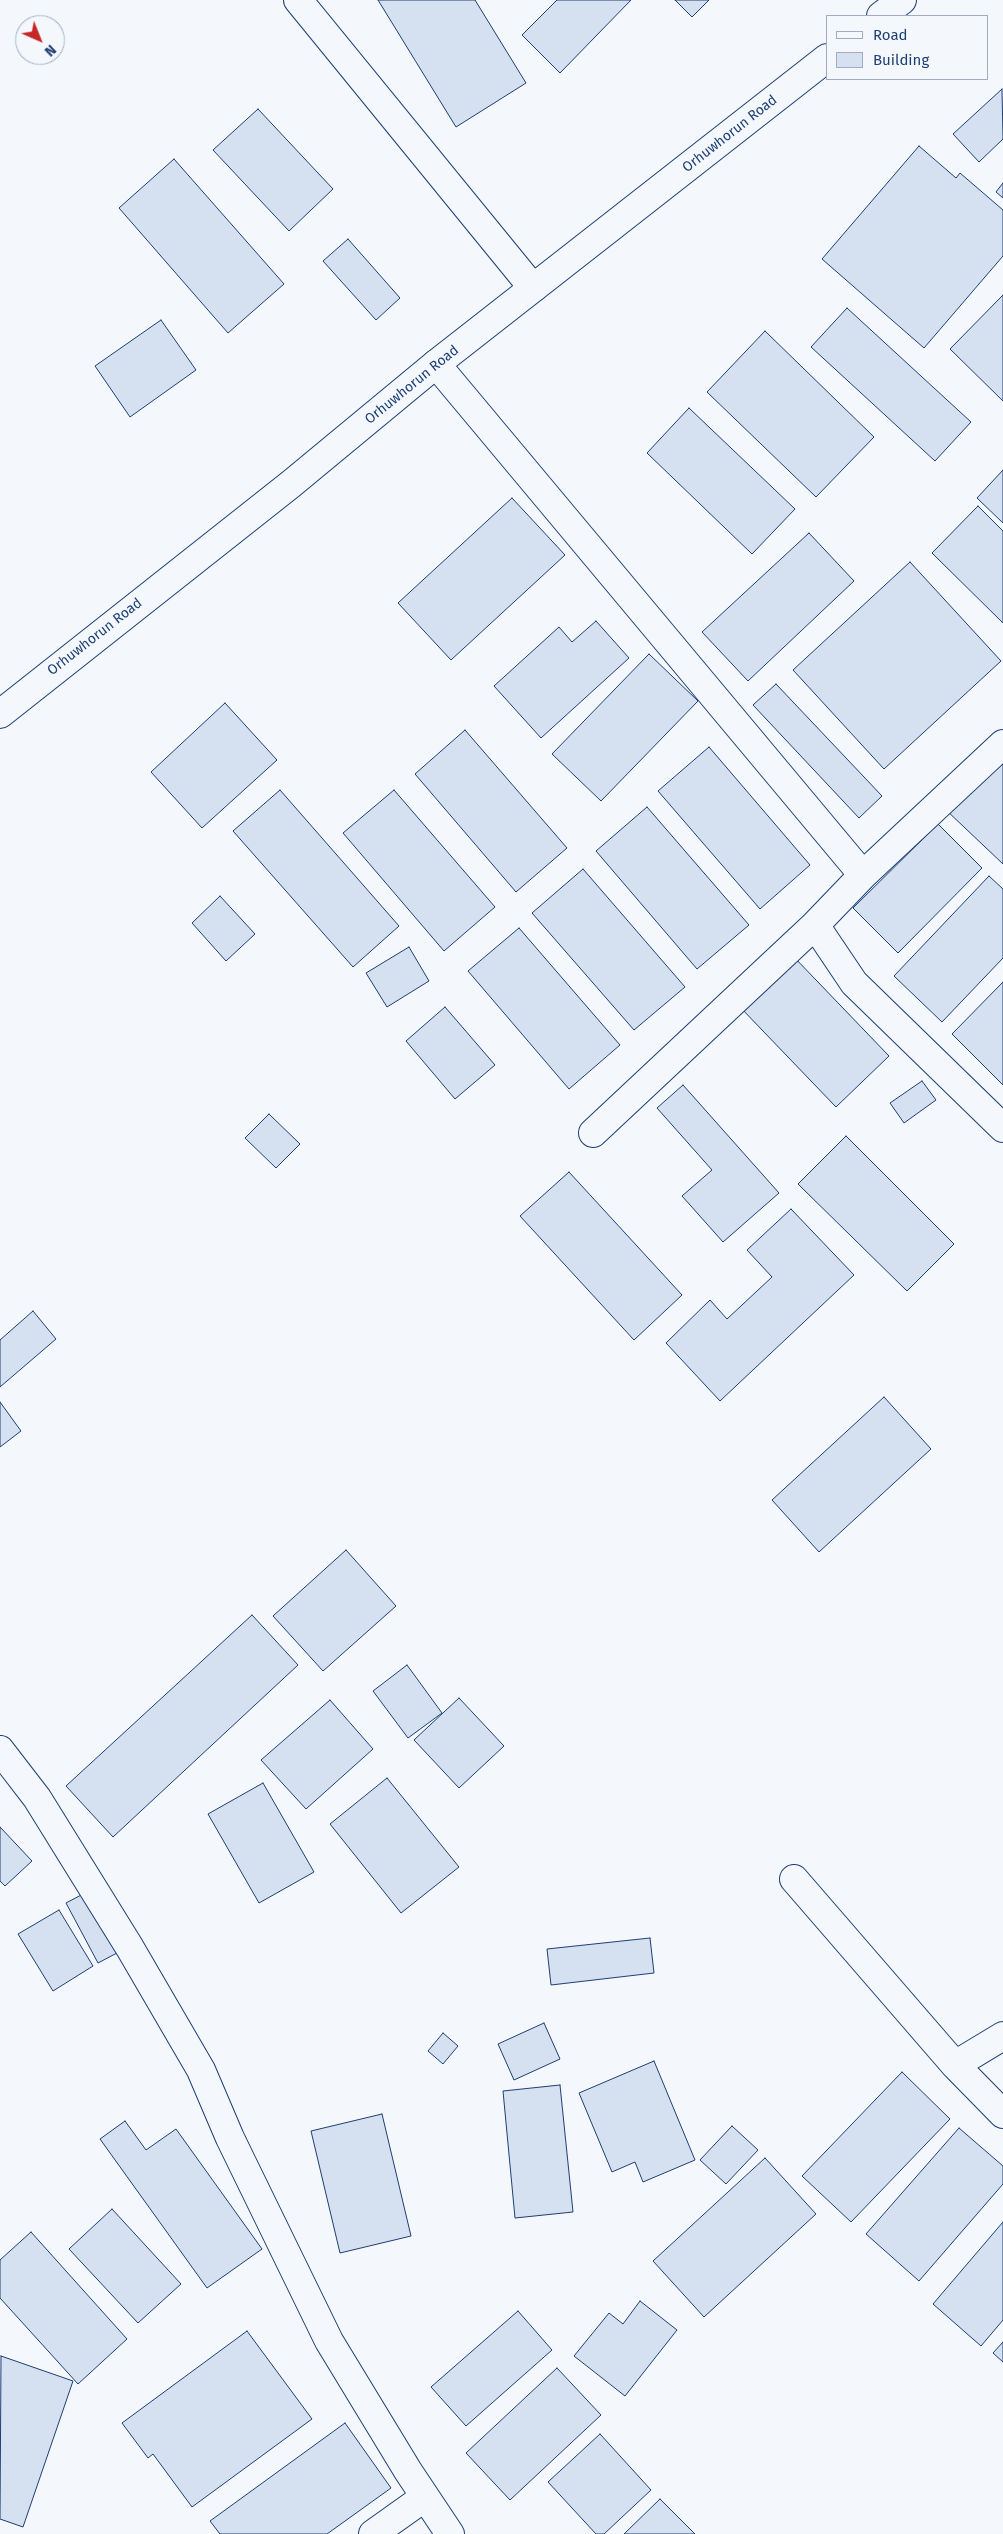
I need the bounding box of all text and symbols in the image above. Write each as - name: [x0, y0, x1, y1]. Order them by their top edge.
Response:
- north arrow: [15, 15, 65, 65]
- legend: [826, 15, 988, 80]
- text: Road: [873, 26, 908, 44]
- text: N: [41, 41, 59, 60]
- text: Building: [873, 51, 929, 69]
- street label: Orhuwhorun Road: [679, 92, 781, 176]
- street label: Orhuwhorun Road: [362, 342, 462, 428]
- street label: Orhuwhorun Road: [44, 595, 146, 679]

